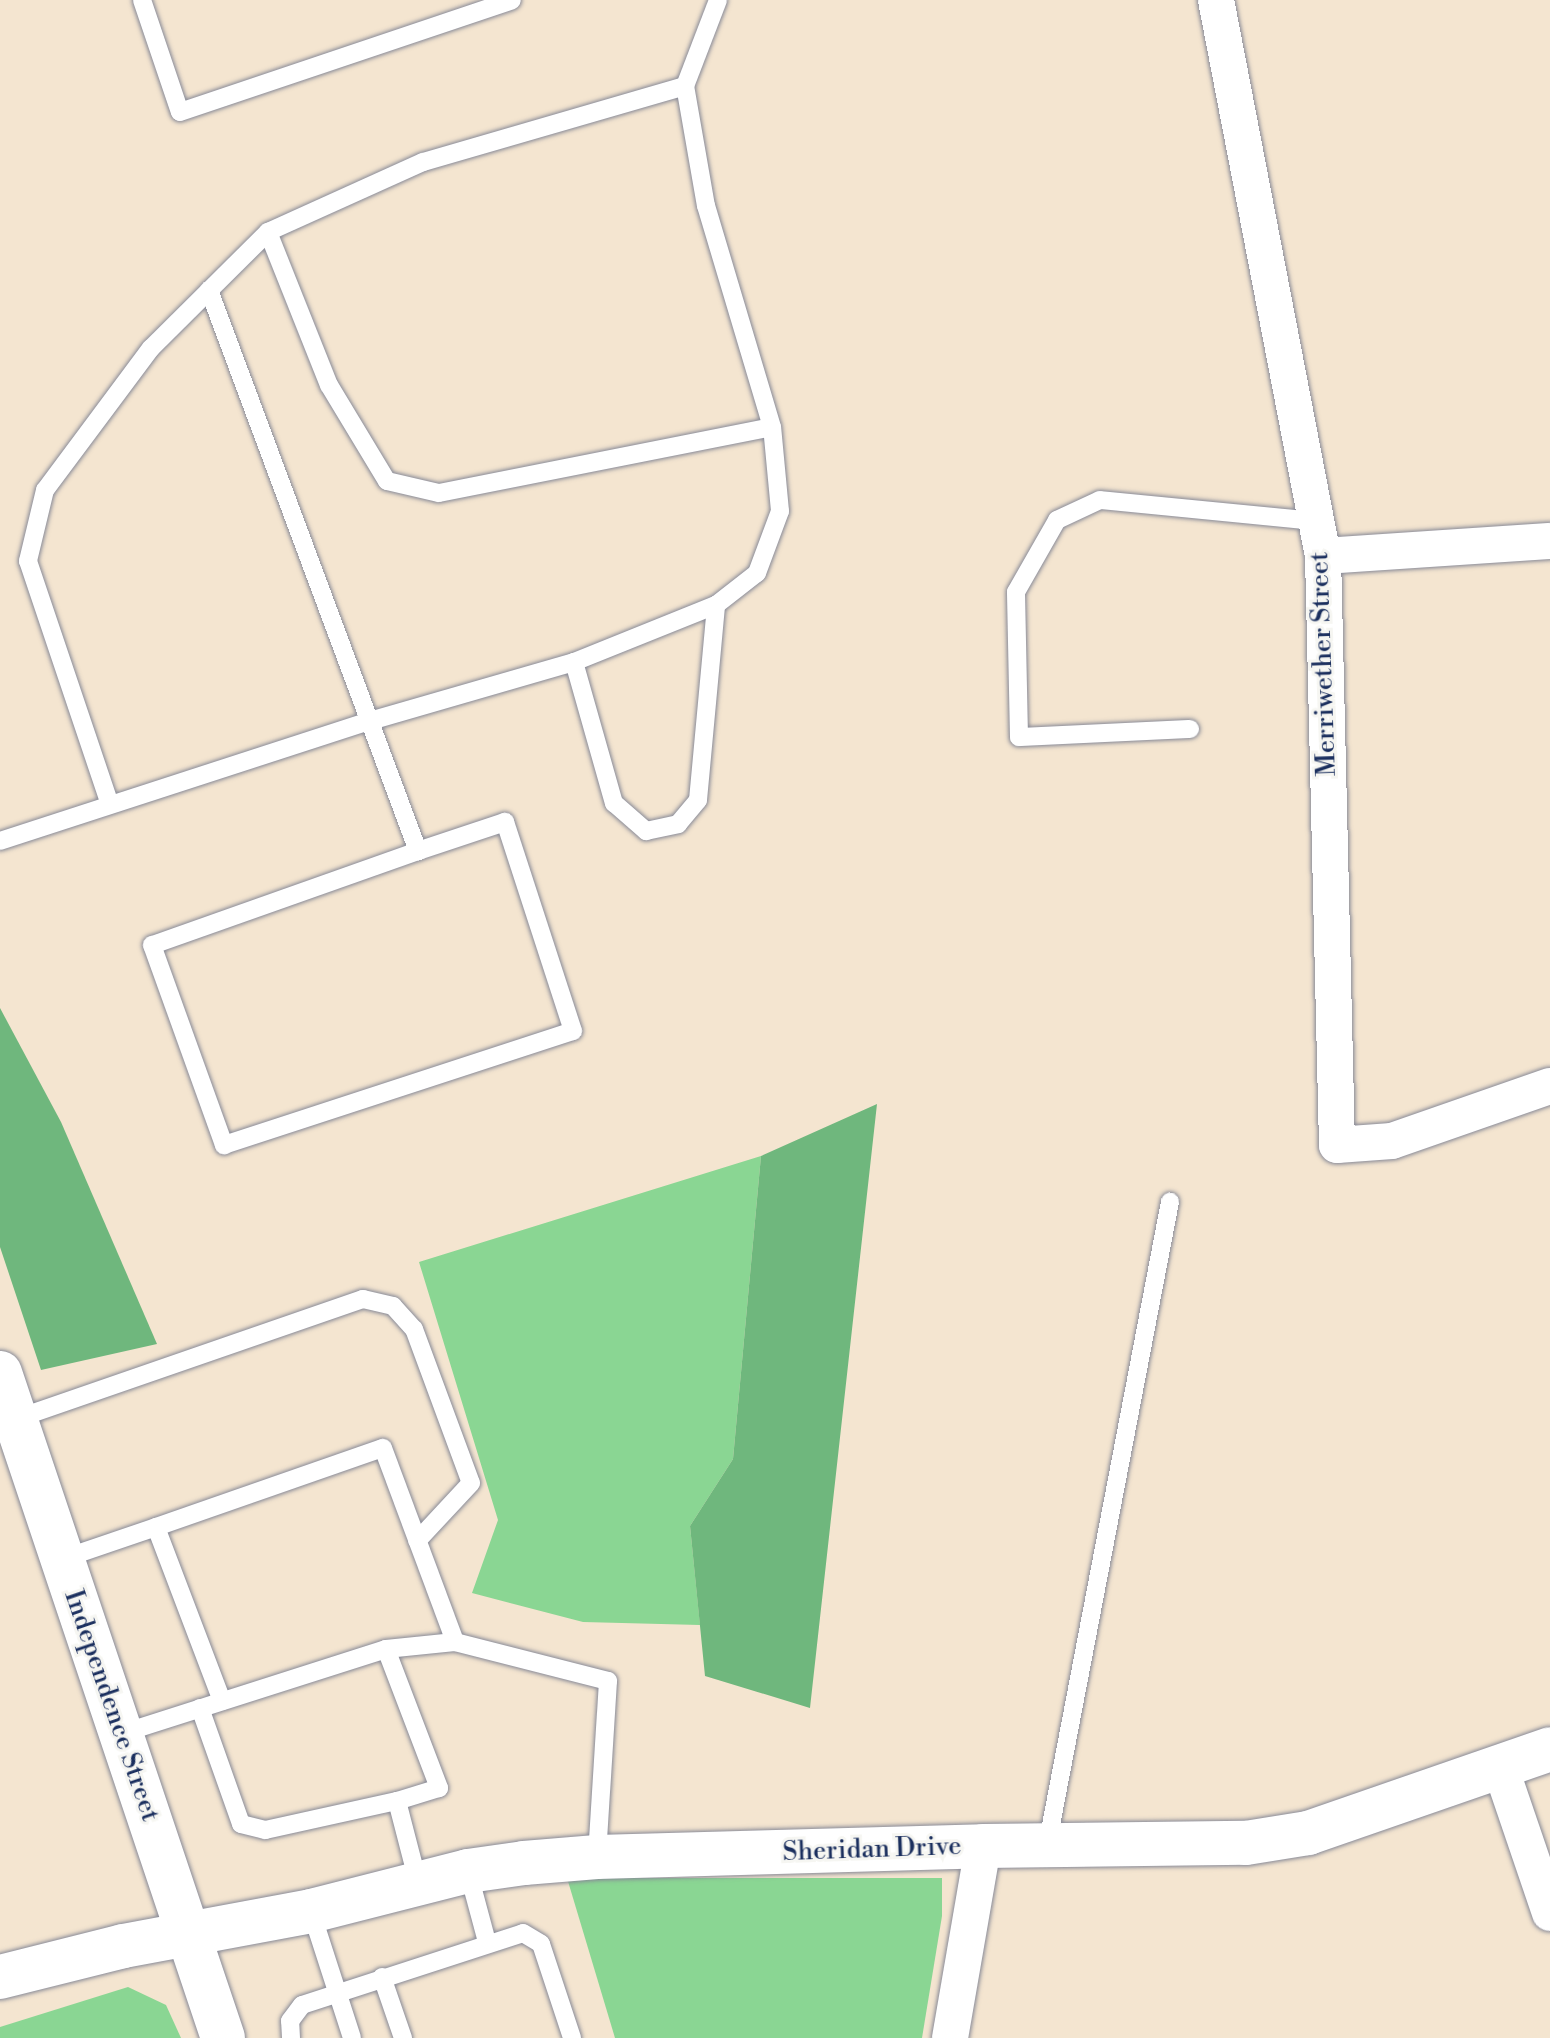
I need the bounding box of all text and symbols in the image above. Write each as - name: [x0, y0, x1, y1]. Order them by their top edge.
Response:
- street label: Merriwether Street: [1304, 551, 1344, 777]
- street label: Independence Street: [57, 1586, 165, 1826]
- street label: Sheridan Drive: [782, 1831, 962, 1869]

